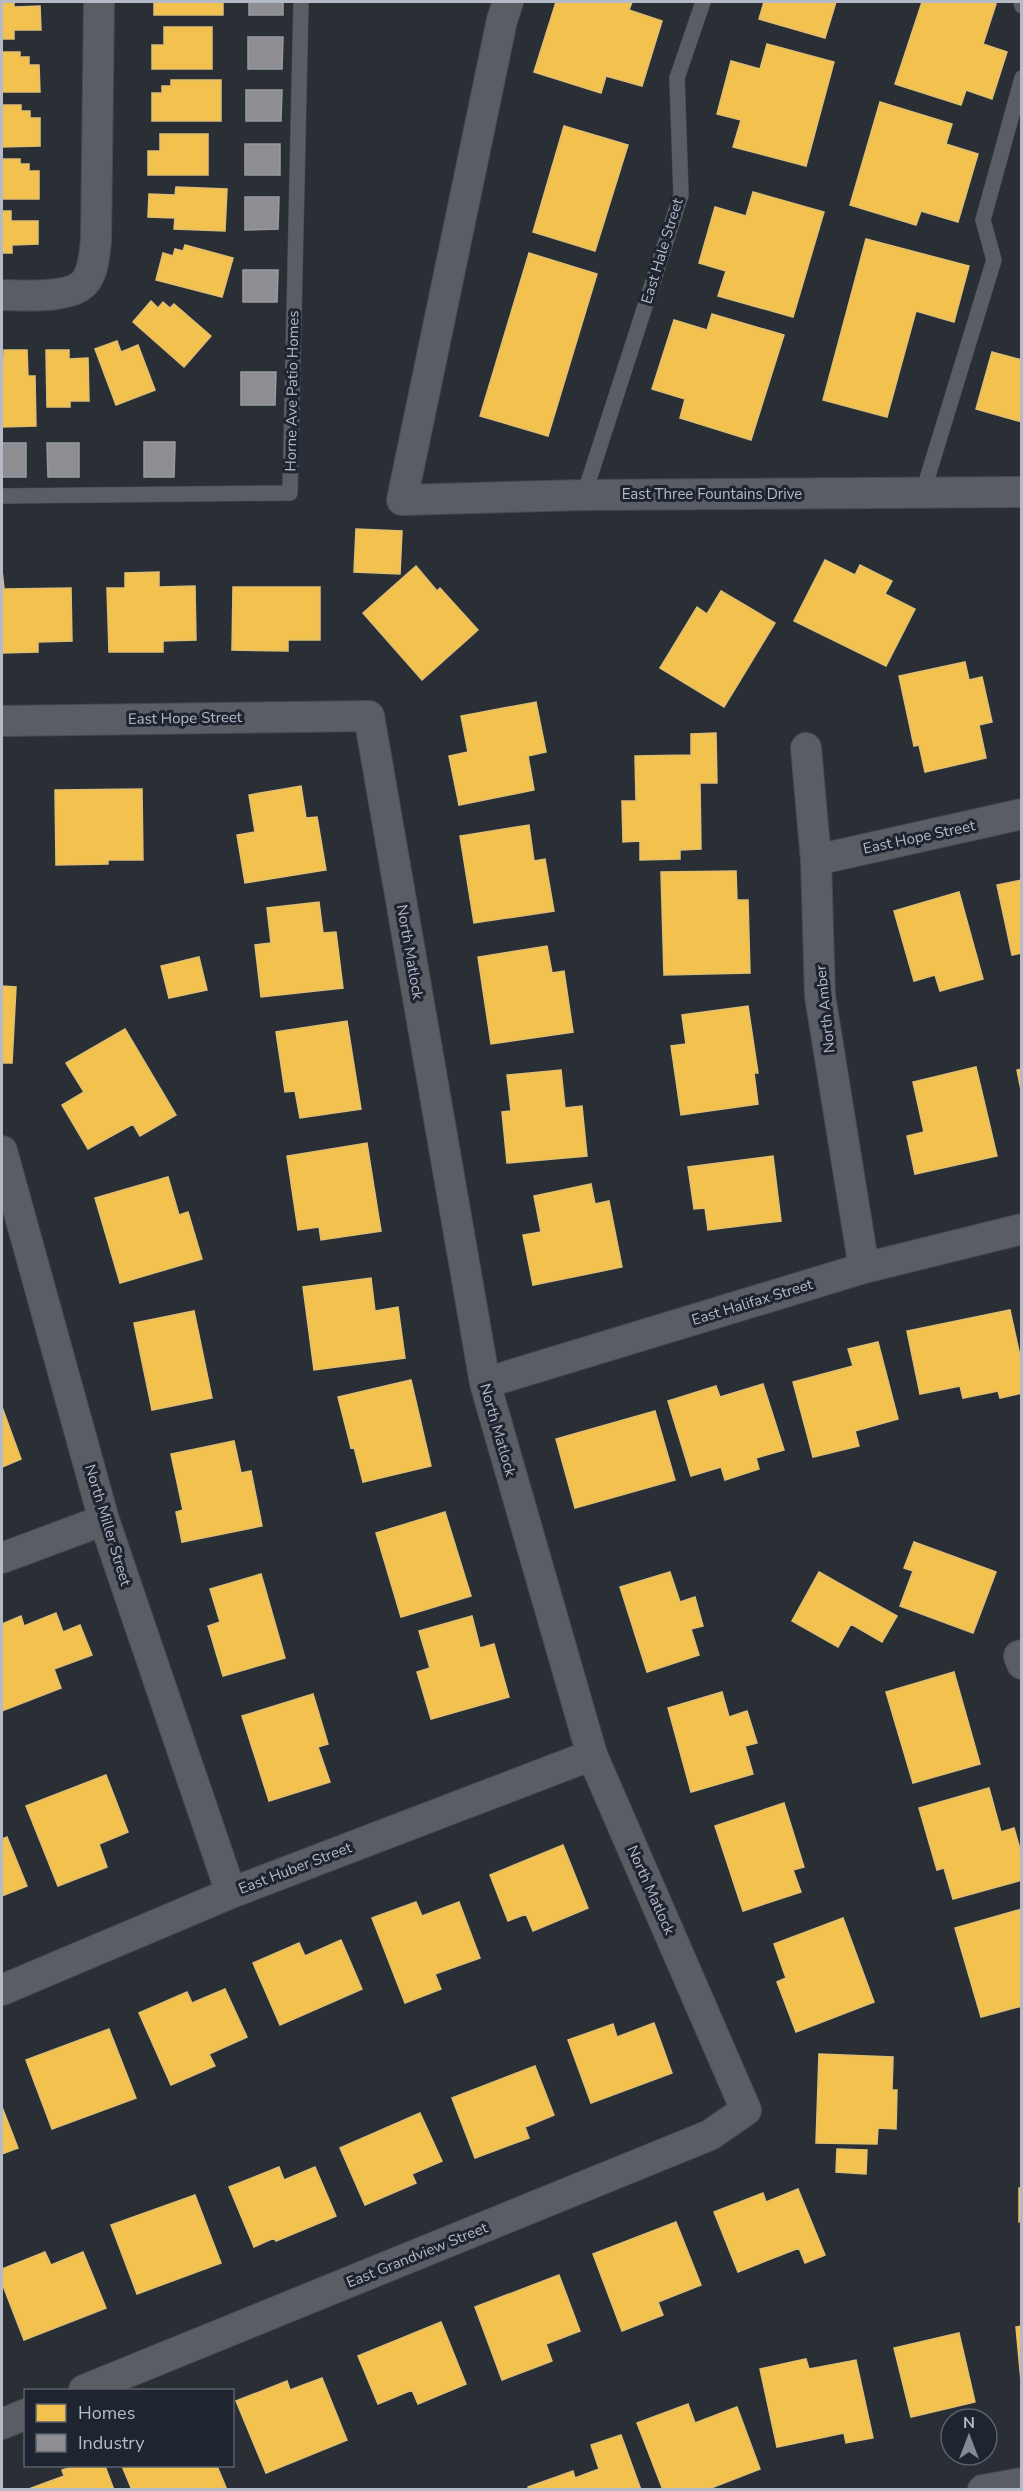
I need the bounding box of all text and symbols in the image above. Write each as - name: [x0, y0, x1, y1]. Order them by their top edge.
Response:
- street label: East Hale Street: [636, 195, 688, 306]
- street label: Horne Ave Patio Homes: [281, 310, 303, 472]
- street label: East Three Fountains Drive: [622, 484, 802, 504]
- street label: East Hope Street: [128, 707, 243, 729]
- street label: East Hope Street: [861, 815, 978, 859]
- street label: North Matlock: [392, 903, 428, 1001]
- street label: North Amber: [810, 963, 840, 1054]
- street label: East Halifax Street: [689, 1274, 816, 1330]
- street label: North Matlock: [475, 1381, 521, 1479]
- street label: North Miller Street: [80, 1462, 136, 1589]
- street label: East Huber Street: [236, 1837, 355, 1899]
- street label: North Matlock: [622, 1842, 680, 1938]
- street label: East Grandview Street: [343, 2217, 491, 2293]
- legend: [24, 2389, 234, 2467]
- text: Homes: [78, 2401, 135, 2425]
- north arrow: [939, 2407, 999, 2467]
- text: N: [963, 2412, 975, 2434]
- text: Industry: [78, 2431, 145, 2455]

